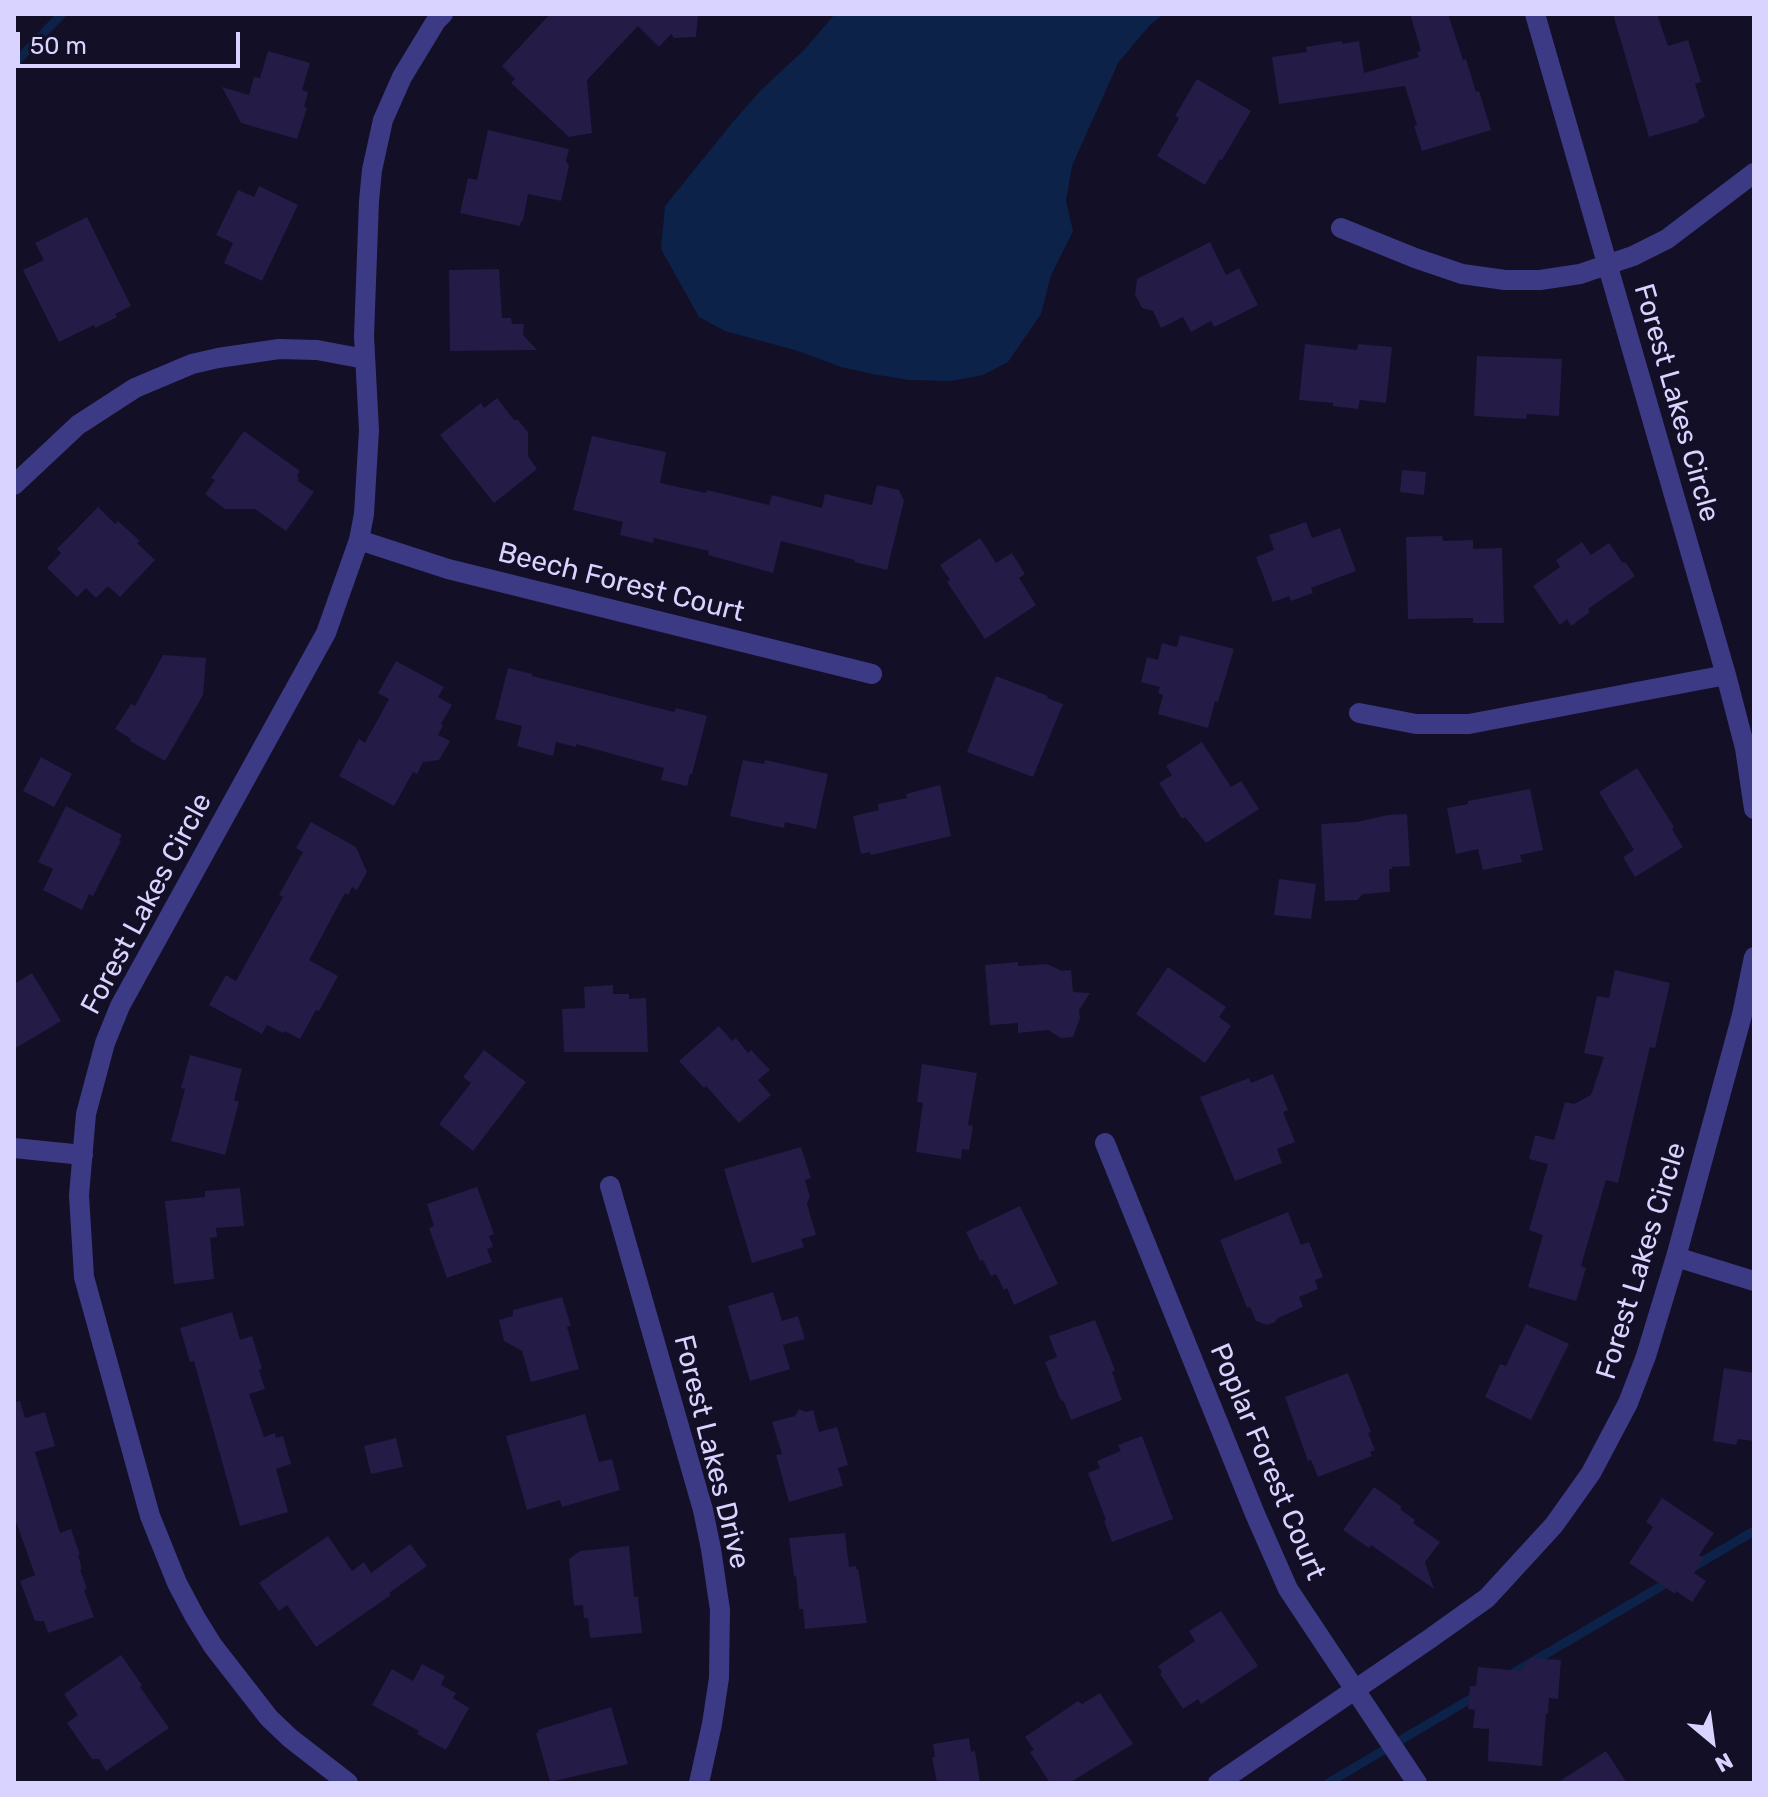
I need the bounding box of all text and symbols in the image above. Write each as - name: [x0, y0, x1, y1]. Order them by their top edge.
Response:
- scale bar: [20, 16, 244, 66]
- text: 50 m: [30, 32, 87, 60]
- street label: Forest Lakes Circle: [1626, 280, 1726, 526]
- street label: Beech Forest Court: [494, 536, 748, 630]
- street label: Forest Lakes Circle: [74, 788, 220, 1020]
- street label: Forest Lakes Circle: [1590, 1139, 1694, 1383]
- street label: Forest Lakes Drive: [666, 1332, 756, 1572]
- street label: Poplar Forest Court: [1202, 1339, 1332, 1585]
- north arrow: [1672, 1701, 1752, 1781]
- text: N: [1710, 1747, 1737, 1778]

